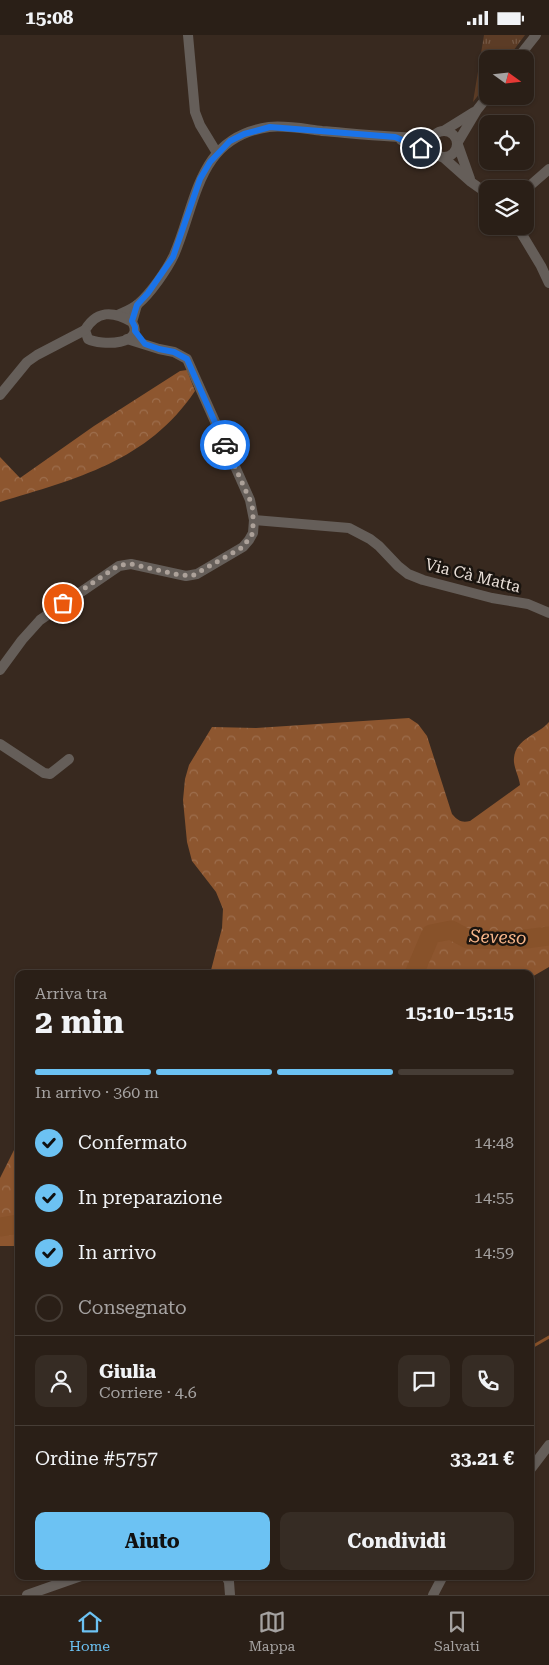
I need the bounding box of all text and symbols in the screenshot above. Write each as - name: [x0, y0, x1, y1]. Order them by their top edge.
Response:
- text: 15:08: [25, 6, 74, 29]
- north arrow: [479, 50, 534, 105]
- map controls: [479, 50, 534, 235]
- button: locate: [479, 115, 534, 170]
- pin: [400, 127, 442, 169]
- icon: home: [407, 134, 435, 162]
- button: layers: [479, 180, 534, 235]
- courier: [200, 420, 250, 470]
- icon: car: [211, 431, 239, 459]
- street label: Via Cà Matta: [423, 554, 523, 597]
- pin: [42, 582, 84, 624]
- icon: bag: [49, 589, 77, 617]
- water label: Seveso: [468, 925, 527, 948]
- text: Arriva tra: [35, 984, 107, 1003]
- text: 15:10–15:15: [405, 1001, 514, 1024]
- text: 2 min: [35, 1003, 124, 1041]
- text: In arrivo · 360 m: [35, 1083, 159, 1102]
- icon: check: [35, 1129, 63, 1157]
- text: Confermato: [78, 1131, 187, 1154]
- text: 14:48: [474, 1133, 514, 1152]
- icon: check: [35, 1184, 63, 1212]
- text: In preparazione: [78, 1186, 222, 1209]
- text: 14:55: [474, 1188, 514, 1207]
- icon: check: [35, 1239, 63, 1267]
- text: In arrivo: [78, 1241, 156, 1264]
- text: 14:59: [474, 1243, 514, 1262]
- text: Consegnato: [78, 1296, 187, 1319]
- button: person: [35, 1355, 87, 1407]
- button: chat: [398, 1355, 450, 1407]
- button: phone: [462, 1355, 514, 1407]
- text: Giulia: [99, 1360, 156, 1383]
- text: Corriere · 4.6: [99, 1383, 197, 1402]
- text: Ordine #5757: [35, 1447, 158, 1470]
- text: 33.21 €: [450, 1447, 514, 1470]
- button: Aiuto: [35, 1512, 270, 1570]
- button: Condividi: [280, 1512, 514, 1570]
- tab: Home: [69, 1608, 110, 1654]
- tab: Mappa: [249, 1608, 295, 1654]
- tab: Salvati: [434, 1608, 480, 1654]

